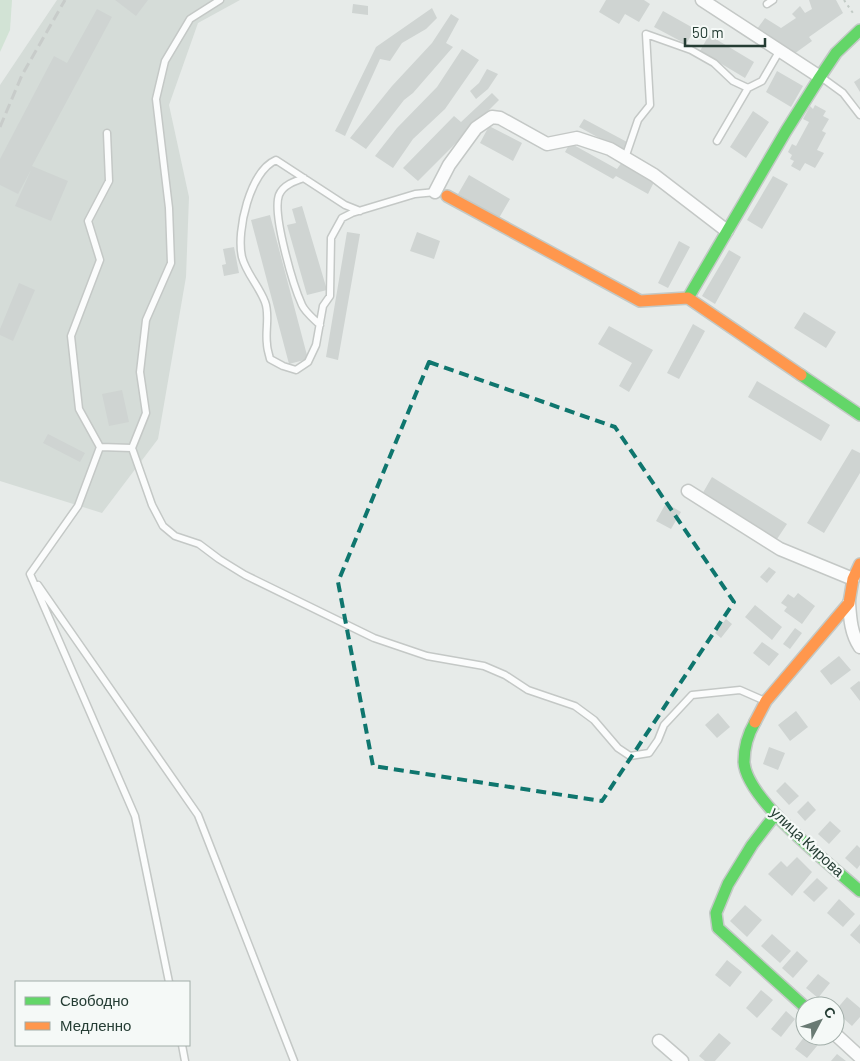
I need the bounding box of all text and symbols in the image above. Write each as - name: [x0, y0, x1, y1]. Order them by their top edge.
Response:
- scale bar: [685, 15, 765, 47]
- text: 50 m: [692, 23, 724, 41]
- street label: улица Кирова: [767, 803, 849, 880]
- legend: [15, 981, 190, 1046]
- text: Свободно: [60, 991, 129, 1009]
- north arrow: [795, 996, 845, 1046]
- text: С: [820, 1003, 840, 1022]
- text: Медленно: [60, 1016, 131, 1034]

